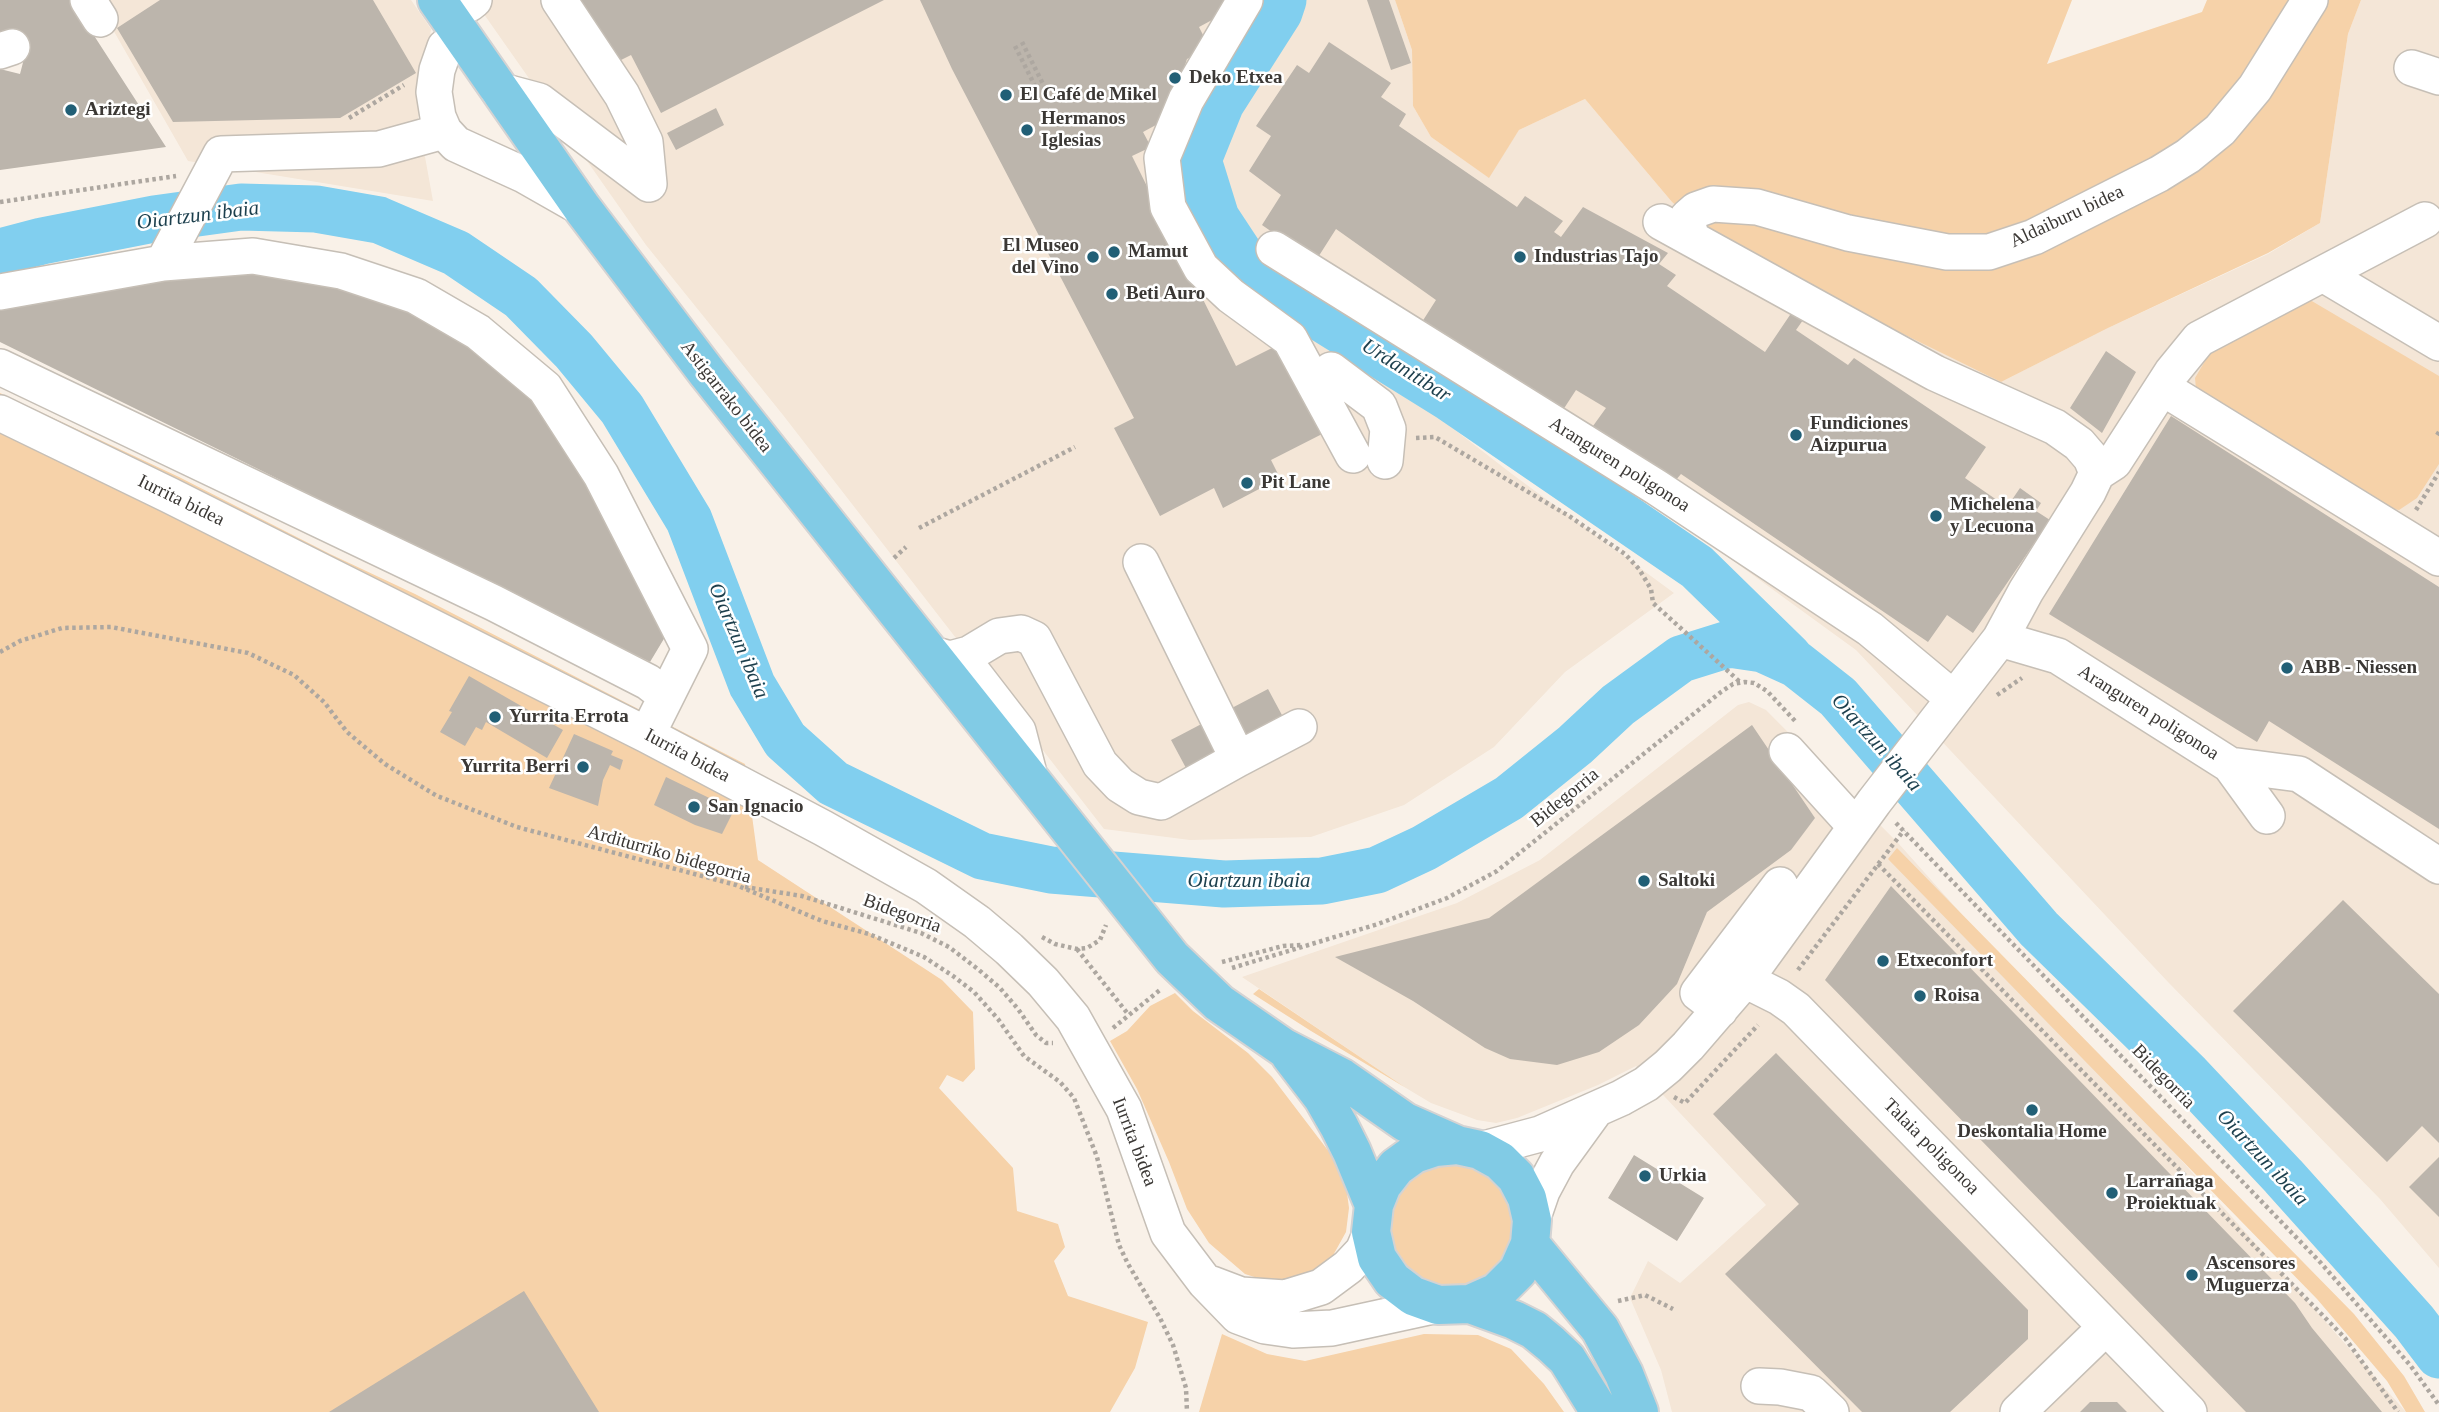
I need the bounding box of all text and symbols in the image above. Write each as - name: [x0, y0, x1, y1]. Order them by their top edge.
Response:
- place label: Deko Etxea: [1189, 67, 1282, 89]
- marker: Deko Etxea: [1167, 70, 1183, 86]
- place label: El Café de Mikel: [1020, 84, 1157, 106]
- marker: El Café de Mikel: [998, 87, 1014, 103]
- place label: Ariztegi: [85, 99, 150, 121]
- marker: Ariztegi: [63, 102, 79, 118]
- place label: Hermanos Iglesias: [1041, 108, 1125, 152]
- marker: Hermanos Iglesias: [1019, 122, 1035, 138]
- street label: Aldaiburu bidea: [2006, 181, 2128, 253]
- water label: Oiartzun ibaia: [135, 196, 261, 236]
- place label: El Museo del Vino: [1002, 235, 1079, 279]
- place label: Mamut: [1128, 241, 1188, 263]
- marker: Mamut: [1106, 244, 1122, 260]
- place label: Industrias Tajo: [1534, 246, 1658, 268]
- marker: El Museo del Vino: [1085, 249, 1101, 265]
- marker: Industrias Tajo: [1512, 249, 1528, 265]
- place label: Beti Auro: [1126, 283, 1205, 305]
- marker: Beti Auro: [1104, 286, 1120, 302]
- water label: Urdanitibar: [1357, 334, 1455, 408]
- street label: Astigarrako bidea: [675, 337, 777, 457]
- street label: Aranguren poligonoa: [1544, 412, 1694, 518]
- place label: Fundiciones Aizpurua: [1810, 413, 1908, 457]
- marker: Fundiciones Aizpurua: [1788, 427, 1804, 443]
- street label: Iurrita bidea: [134, 470, 228, 532]
- place label: Pit Lane: [1261, 472, 1330, 494]
- marker: Pit Lane: [1239, 475, 1255, 491]
- place label: Michelena y Lecuona: [1950, 494, 2034, 538]
- marker: Michelena y Lecuona: [1928, 508, 1944, 524]
- water label: Oiartzun ibaia: [702, 579, 774, 703]
- place label: ABB - Niessen: [2301, 657, 2417, 679]
- street label: Aranguren poligonoa: [2073, 660, 2223, 766]
- marker: ABB - Niessen: [2279, 660, 2295, 676]
- water label: Oiartzun ibaia: [1825, 689, 1927, 797]
- place label: Yurrita Errota: [509, 706, 629, 728]
- marker: Yurrita Errota: [487, 709, 503, 725]
- street label: Iurrita bidea: [640, 724, 734, 788]
- place label: Yurrita Berri: [460, 756, 569, 778]
- marker: Yurrita Berri: [575, 759, 591, 775]
- street label: Bidegorria: [1526, 764, 1604, 832]
- place label: San Ignacio: [708, 796, 804, 818]
- marker: San Ignacio: [686, 799, 702, 815]
- street label: Arditurriko bidegorria: [584, 821, 754, 889]
- water label: Oiartzun ibaia: [1187, 868, 1311, 894]
- place label: Saltoki: [1658, 870, 1715, 892]
- marker: Saltoki: [1636, 873, 1652, 889]
- street label: Bidegorria: [860, 889, 944, 939]
- place label: Etxeconfort: [1897, 950, 1993, 972]
- marker: Etxeconfort: [1875, 953, 1891, 969]
- place label: Roisa: [1934, 985, 1979, 1007]
- marker: Roisa: [1912, 988, 1928, 1004]
- street label: Bidegorria: [2127, 1040, 2199, 1114]
- street label: Iurrita bidea: [1107, 1094, 1161, 1190]
- street label: Talaia poligonoa: [1878, 1094, 1984, 1200]
- marker: Deskontalia Home: [2024, 1102, 2040, 1118]
- water label: Oiartzun ibaia: [2211, 1104, 2313, 1212]
- place label: Deskontalia Home: [1957, 1121, 2107, 1143]
- place label: Urkia: [1659, 1165, 1706, 1187]
- marker: Urkia: [1637, 1168, 1653, 1184]
- place label: Larrañaga Proiektuak: [2126, 1171, 2216, 1215]
- marker: Larrañaga Proiektuak: [2104, 1185, 2120, 1201]
- place label: Ascensores Muguerza: [2206, 1253, 2295, 1297]
- marker: Ascensores Muguerza: [2184, 1267, 2200, 1283]

